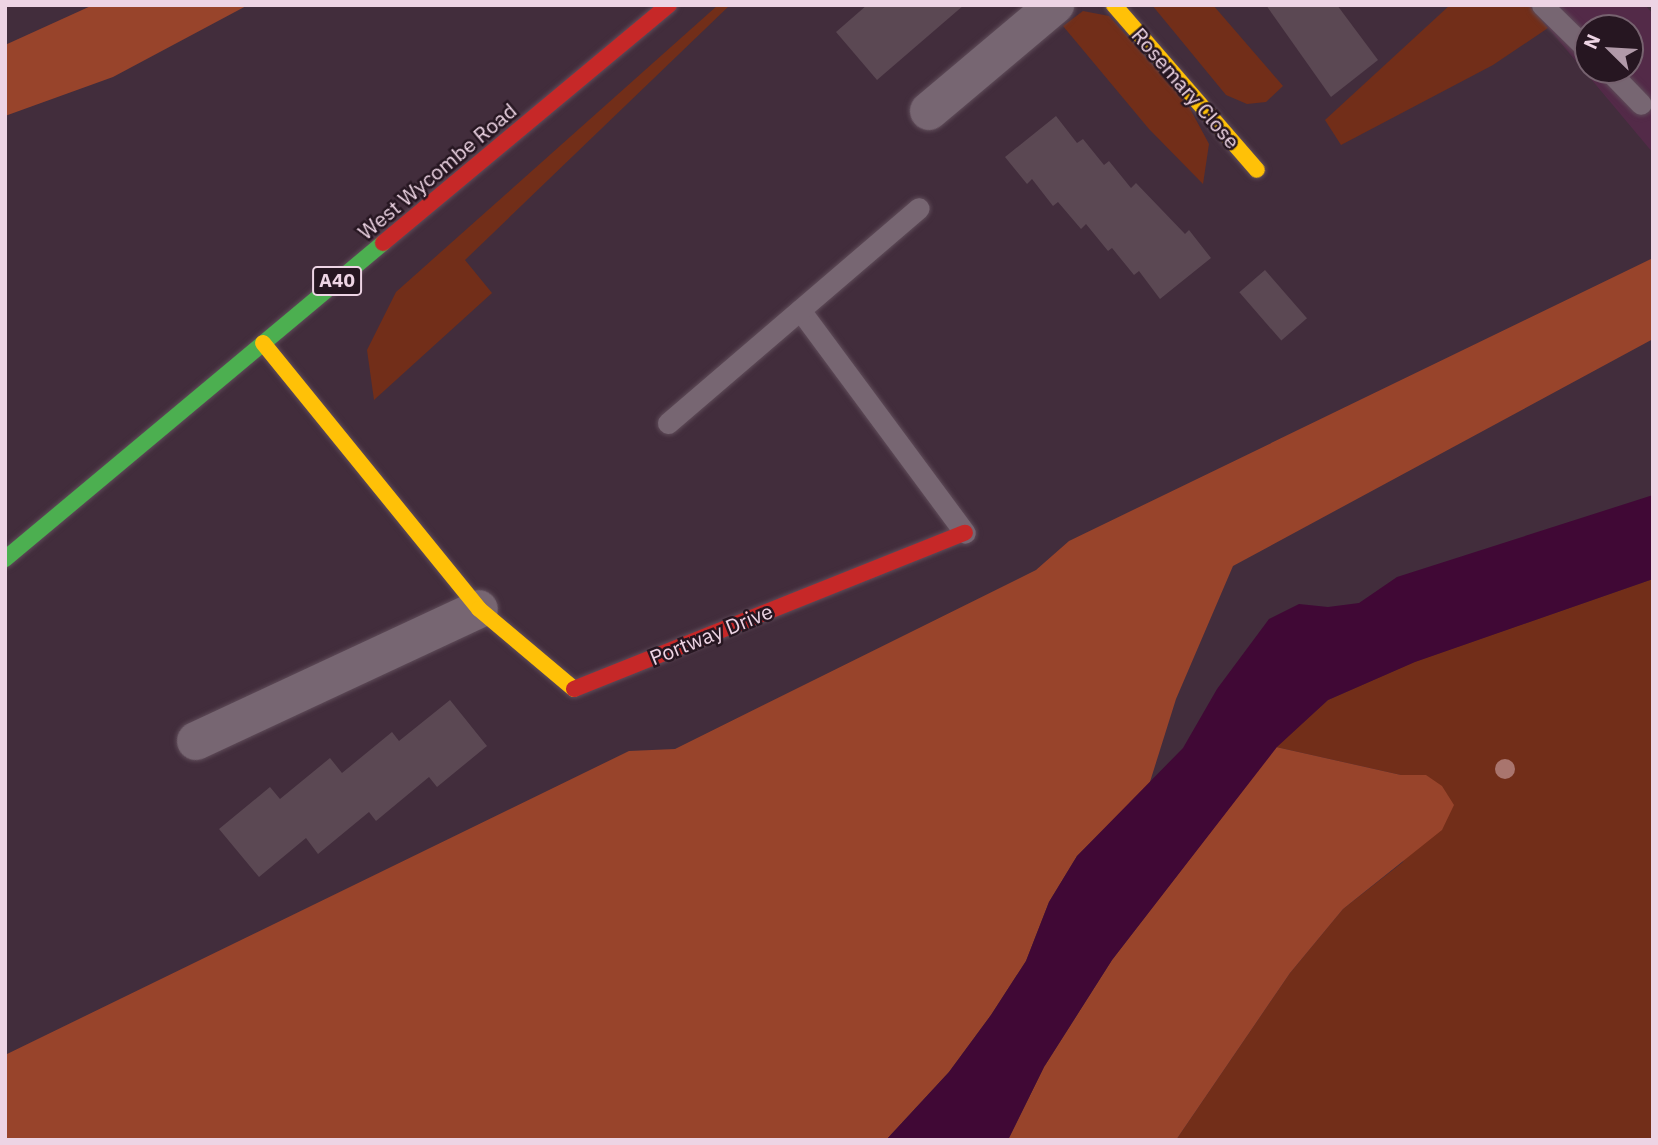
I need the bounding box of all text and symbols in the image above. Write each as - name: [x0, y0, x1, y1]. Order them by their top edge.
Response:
- north arrow: [1574, 14, 1644, 84]
- street label: Rosemary Close: [1127, 22, 1245, 154]
- text: N: [1578, 30, 1605, 52]
- street label: West Wycombe Road: [353, 97, 521, 245]
- road number: A40: [311, 266, 363, 296]
- street label: Portway Drive: [646, 598, 776, 670]

